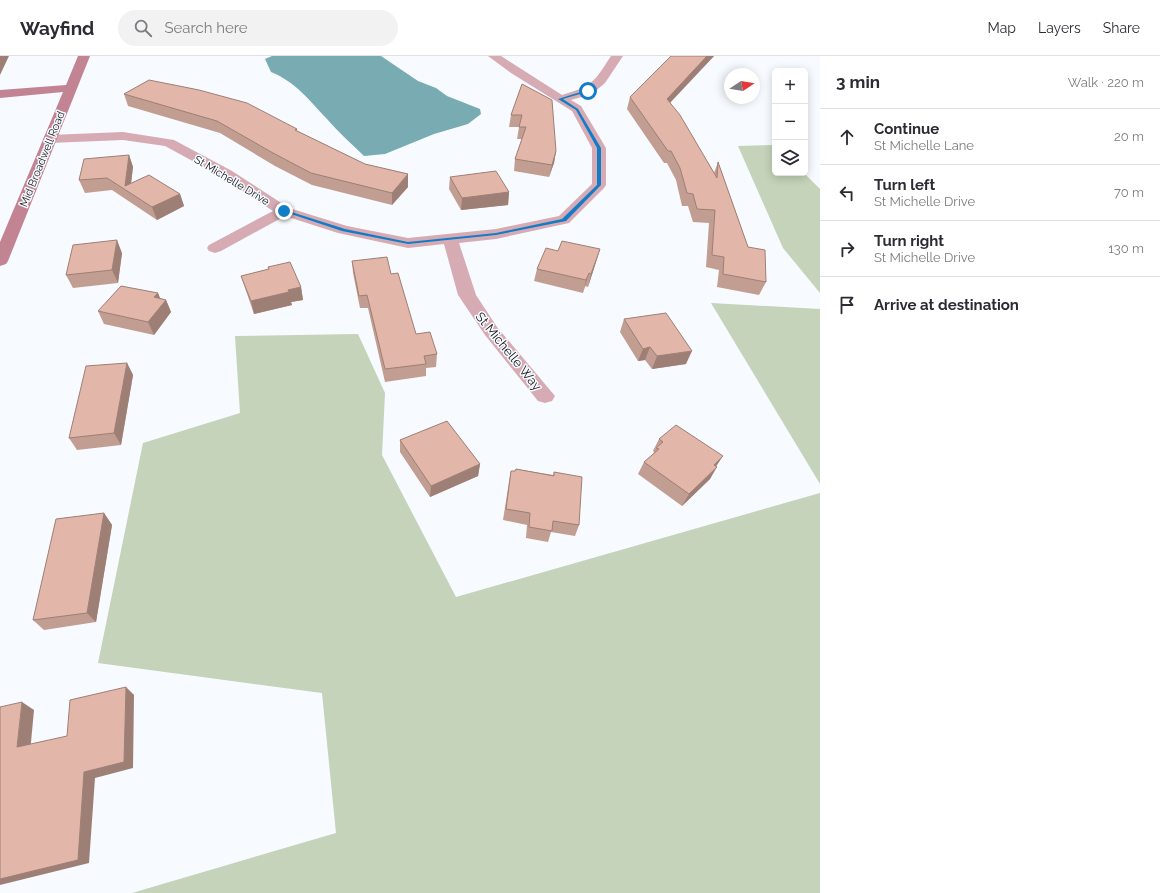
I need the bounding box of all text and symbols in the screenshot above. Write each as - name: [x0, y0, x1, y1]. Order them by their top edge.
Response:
- search box: [118, 10, 398, 46]
- text: Wayfind: [20, 17, 94, 39]
- icon: search: [132, 17, 154, 39]
- text: Search here: [164, 19, 248, 37]
- text: Map: [988, 20, 1016, 36]
- text: Layers: [1038, 20, 1081, 36]
- text: Share: [1103, 20, 1140, 36]
- north arrow: [724, 68, 760, 104]
- map controls: [772, 68, 808, 176]
- button: +: [772, 68, 808, 104]
- text: 3 min: [836, 72, 880, 92]
- text: Walk · 220 m: [1068, 75, 1144, 90]
- route start: [579, 82, 597, 100]
- button: −: [772, 104, 808, 140]
- street label: Mid Broadwell Road: [17, 109, 68, 209]
- text: Continue: [874, 120, 939, 138]
- icon: ahead: [836, 126, 858, 148]
- text: 20 m: [1114, 129, 1144, 144]
- text: St Michelle Lane: [874, 138, 974, 153]
- button: layers: [772, 140, 808, 176]
- street label: St Michelle Drive: [192, 153, 272, 208]
- text: Turn left: [874, 176, 935, 194]
- icon: left: [836, 182, 858, 204]
- text: 70 m: [1114, 185, 1144, 200]
- text: St Michelle Drive: [874, 194, 975, 209]
- route end: [275, 202, 293, 220]
- text: Turn right: [874, 232, 944, 250]
- icon: right: [836, 238, 858, 260]
- text: 130 m: [1108, 241, 1144, 256]
- text: St Michelle Drive: [874, 250, 975, 265]
- icon: arrive: [836, 294, 858, 316]
- text: Arrive at destination: [874, 296, 1019, 314]
- street label: St Michelle Way: [472, 309, 545, 394]

